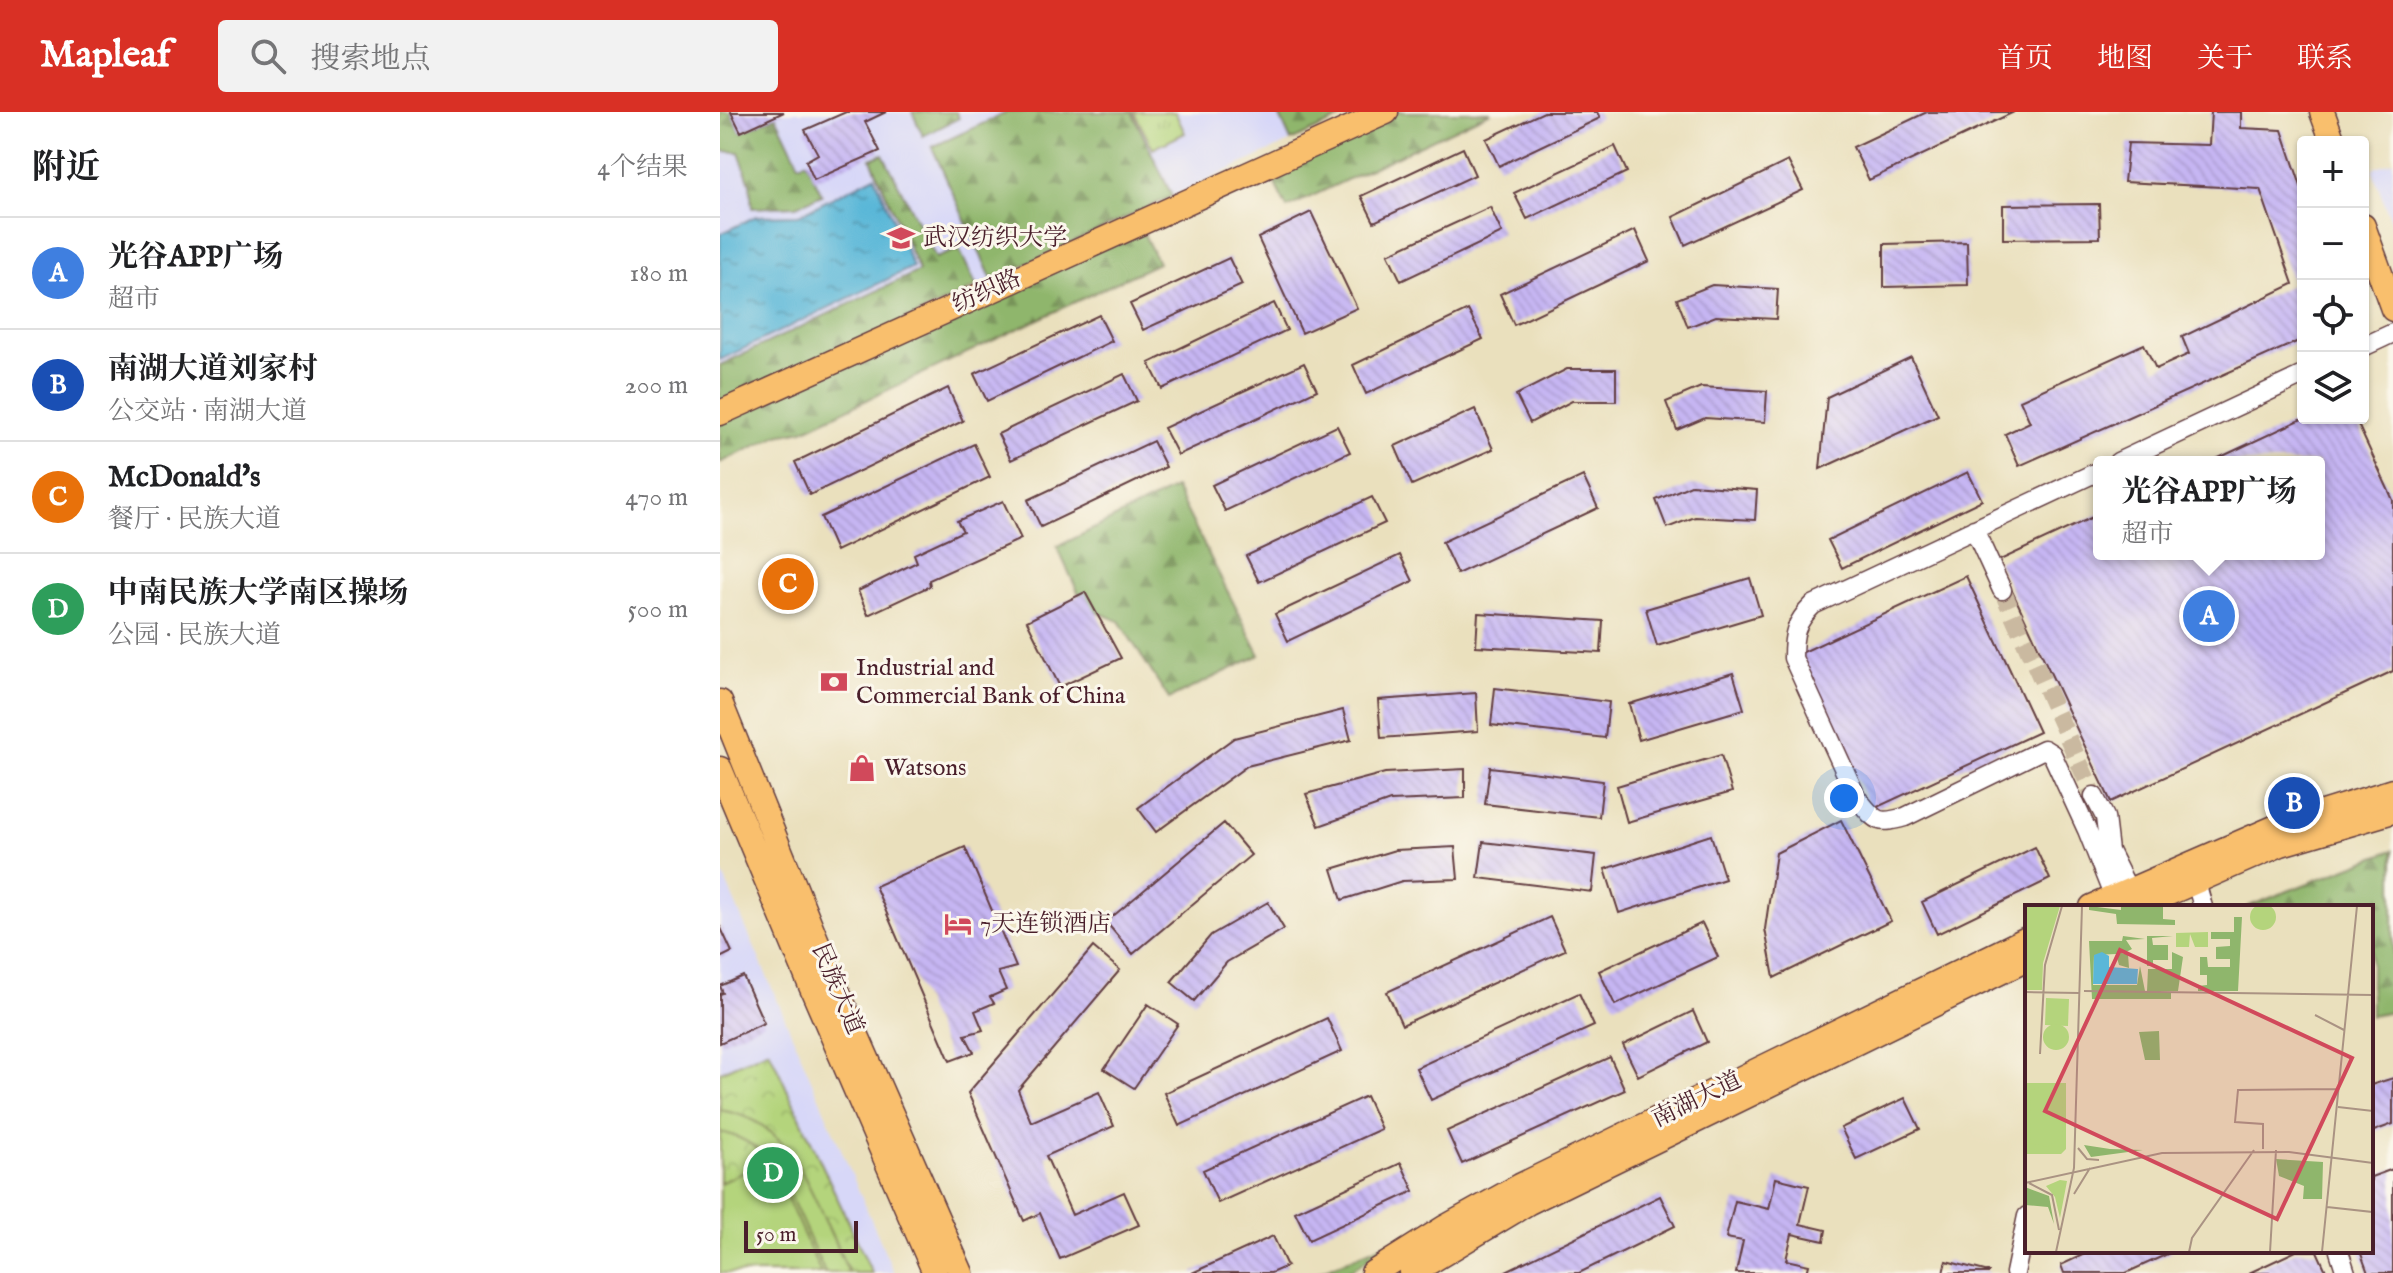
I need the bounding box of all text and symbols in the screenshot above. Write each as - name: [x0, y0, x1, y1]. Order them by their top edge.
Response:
- search box: [218, 20, 778, 92]
- text: Mapleaf: [40, 32, 170, 80]
- icon: search: [246, 34, 290, 78]
- text: 搜索地点: [310, 41, 430, 79]
- text: 首页: [1997, 42, 2053, 77]
- text: 地图: [2097, 42, 2153, 77]
- text: 关于: [2197, 42, 2253, 77]
- text: 联系: [2297, 42, 2353, 77]
- map controls: [2297, 136, 2369, 424]
- button: +: [2297, 136, 2369, 208]
- text: 附近: [32, 147, 100, 190]
- text: 4个结果: [597, 151, 688, 184]
- button: −: [2297, 208, 2369, 280]
- school or university icon: 武汉纺织大学: [886, 223, 916, 253]
- place label: 武汉纺织大学: [923, 223, 1067, 254]
- text: 光谷APP广场: [108, 239, 283, 277]
- text: A: [49, 257, 67, 290]
- text: 180 m: [630, 257, 688, 290]
- street label: 纺织路: [948, 263, 1026, 321]
- button: locate: [2297, 280, 2369, 352]
- text: 超市: [108, 283, 160, 316]
- text: 南湖大道刘家村: [108, 351, 318, 389]
- button: layers: [2297, 352, 2369, 424]
- text: B: [49, 369, 67, 402]
- text: 200 m: [624, 369, 688, 402]
- text: 公交站 · 南湖大道: [108, 395, 307, 428]
- popup: [2093, 456, 2325, 560]
- text: McDonald's: [108, 459, 261, 497]
- text: 光谷APP广场: [2122, 474, 2296, 512]
- text: C: [49, 481, 67, 514]
- text: 470 m: [625, 481, 688, 514]
- text: 餐厅 · 民族大道: [108, 503, 281, 536]
- text: 超市: [2122, 518, 2174, 551]
- pin: C: [762, 554, 814, 614]
- text: 中南民族大学南区操场: [108, 575, 408, 613]
- pin: A: [2183, 586, 2235, 646]
- text: D: [48, 593, 68, 626]
- text: 500 m: [627, 593, 688, 626]
- text: 公园 · 民族大道: [108, 619, 281, 652]
- place label: Industrial and Commercial Bank of China: [856, 653, 1126, 712]
- bank icon: Industrial and Commercial Bank of China: [819, 667, 849, 697]
- shop icon: Watsons: [847, 753, 877, 783]
- place label: Watsons: [884, 753, 967, 784]
- pin: B: [2268, 773, 2320, 833]
- your location: [1824, 778, 1864, 818]
- inset map: [2025, 905, 2373, 1253]
- hotel icon: 7天连锁酒店: [943, 909, 973, 939]
- place label: 7天连锁酒店: [980, 909, 1111, 940]
- street label: 民族大道: [804, 939, 870, 1039]
- street label: 南湖大道: [1647, 1065, 1747, 1135]
- pin: D: [747, 1143, 799, 1203]
- scale bar: [744, 1217, 858, 1253]
- text: 50 m: [756, 1221, 797, 1249]

